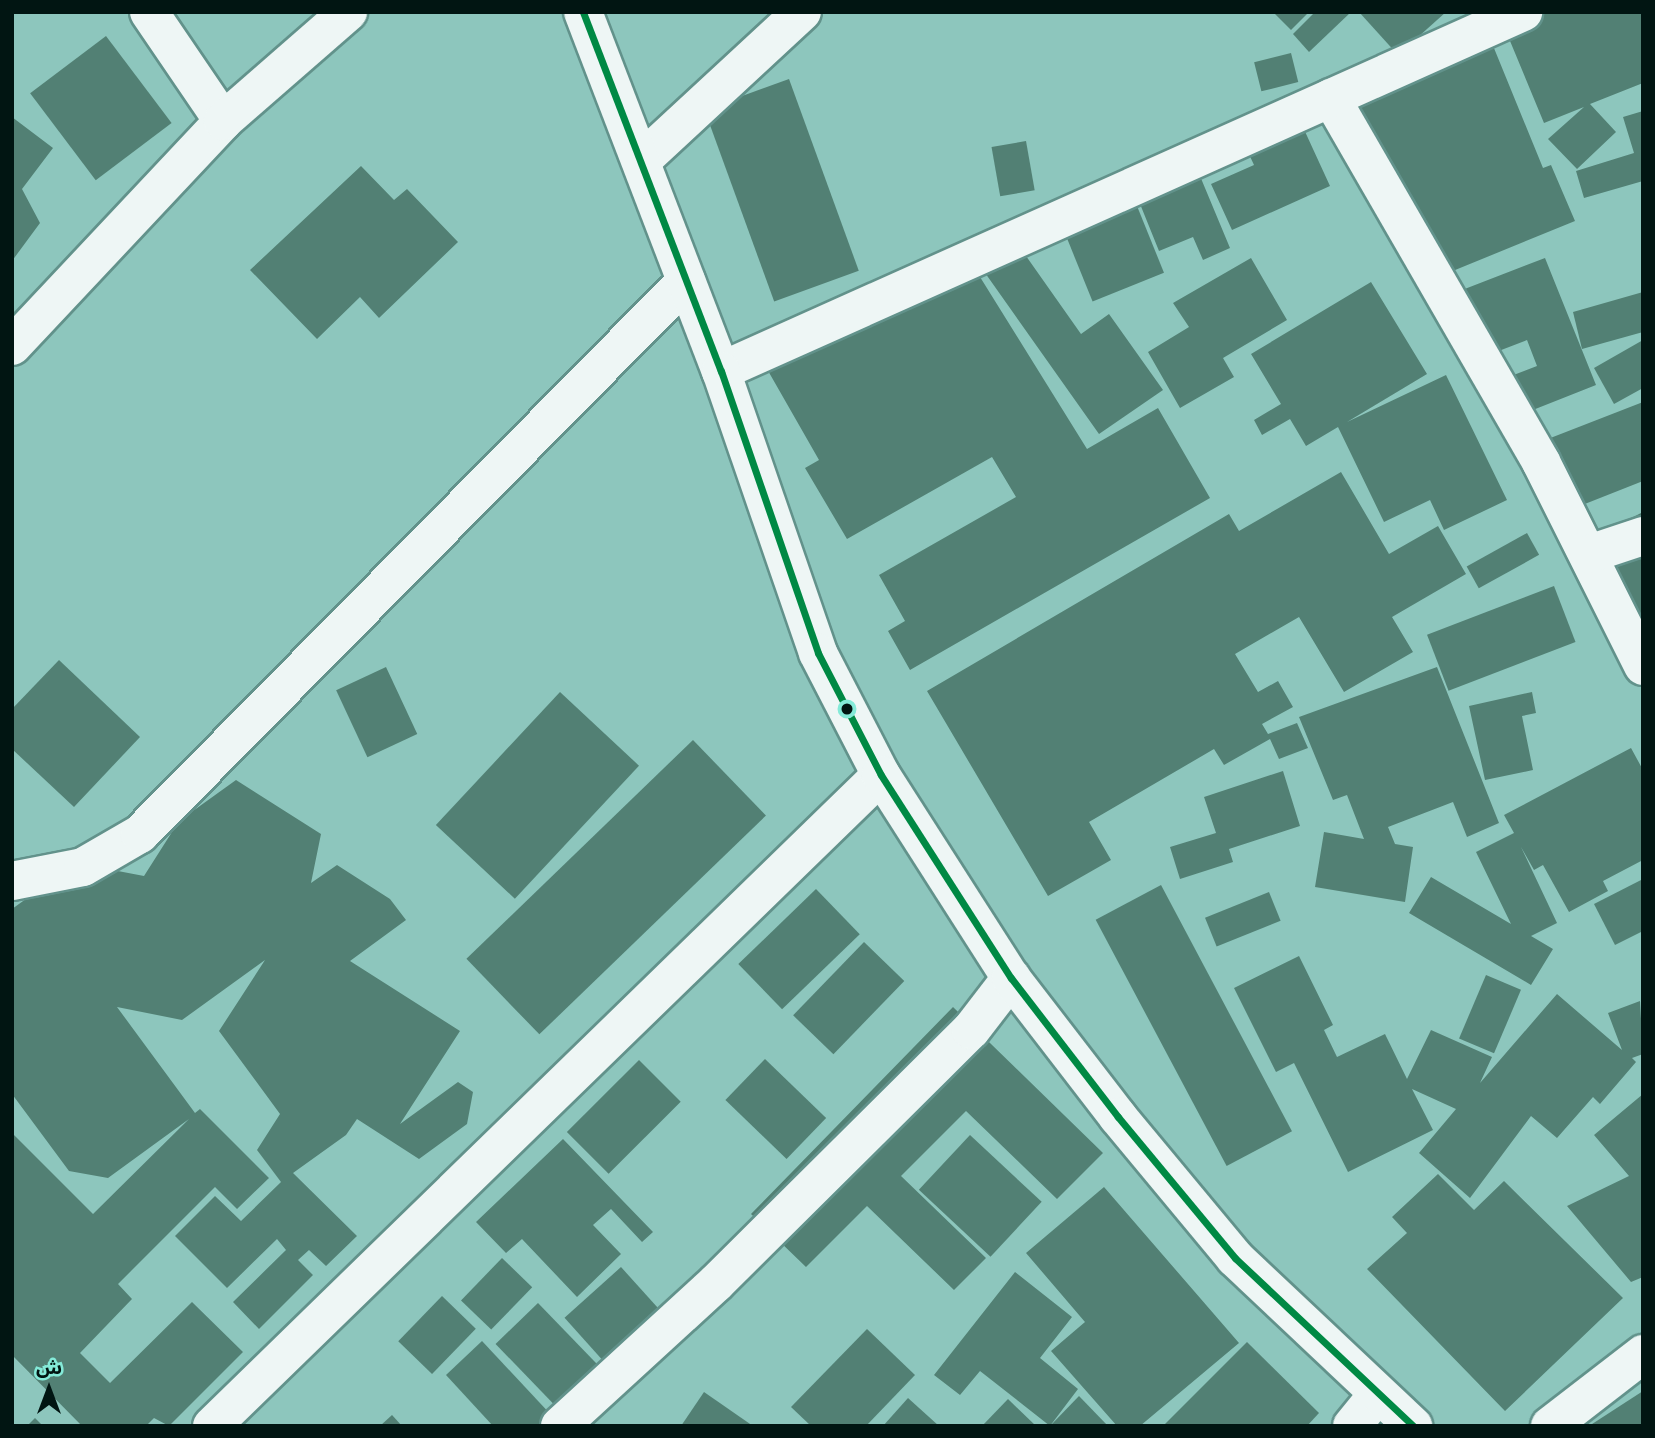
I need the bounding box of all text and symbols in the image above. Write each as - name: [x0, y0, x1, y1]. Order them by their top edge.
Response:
- unlabelled marker: [840, 702, 854, 716]
- north arrow: [14, 1354, 84, 1424]
- text: ش: [36, 1357, 62, 1378]

